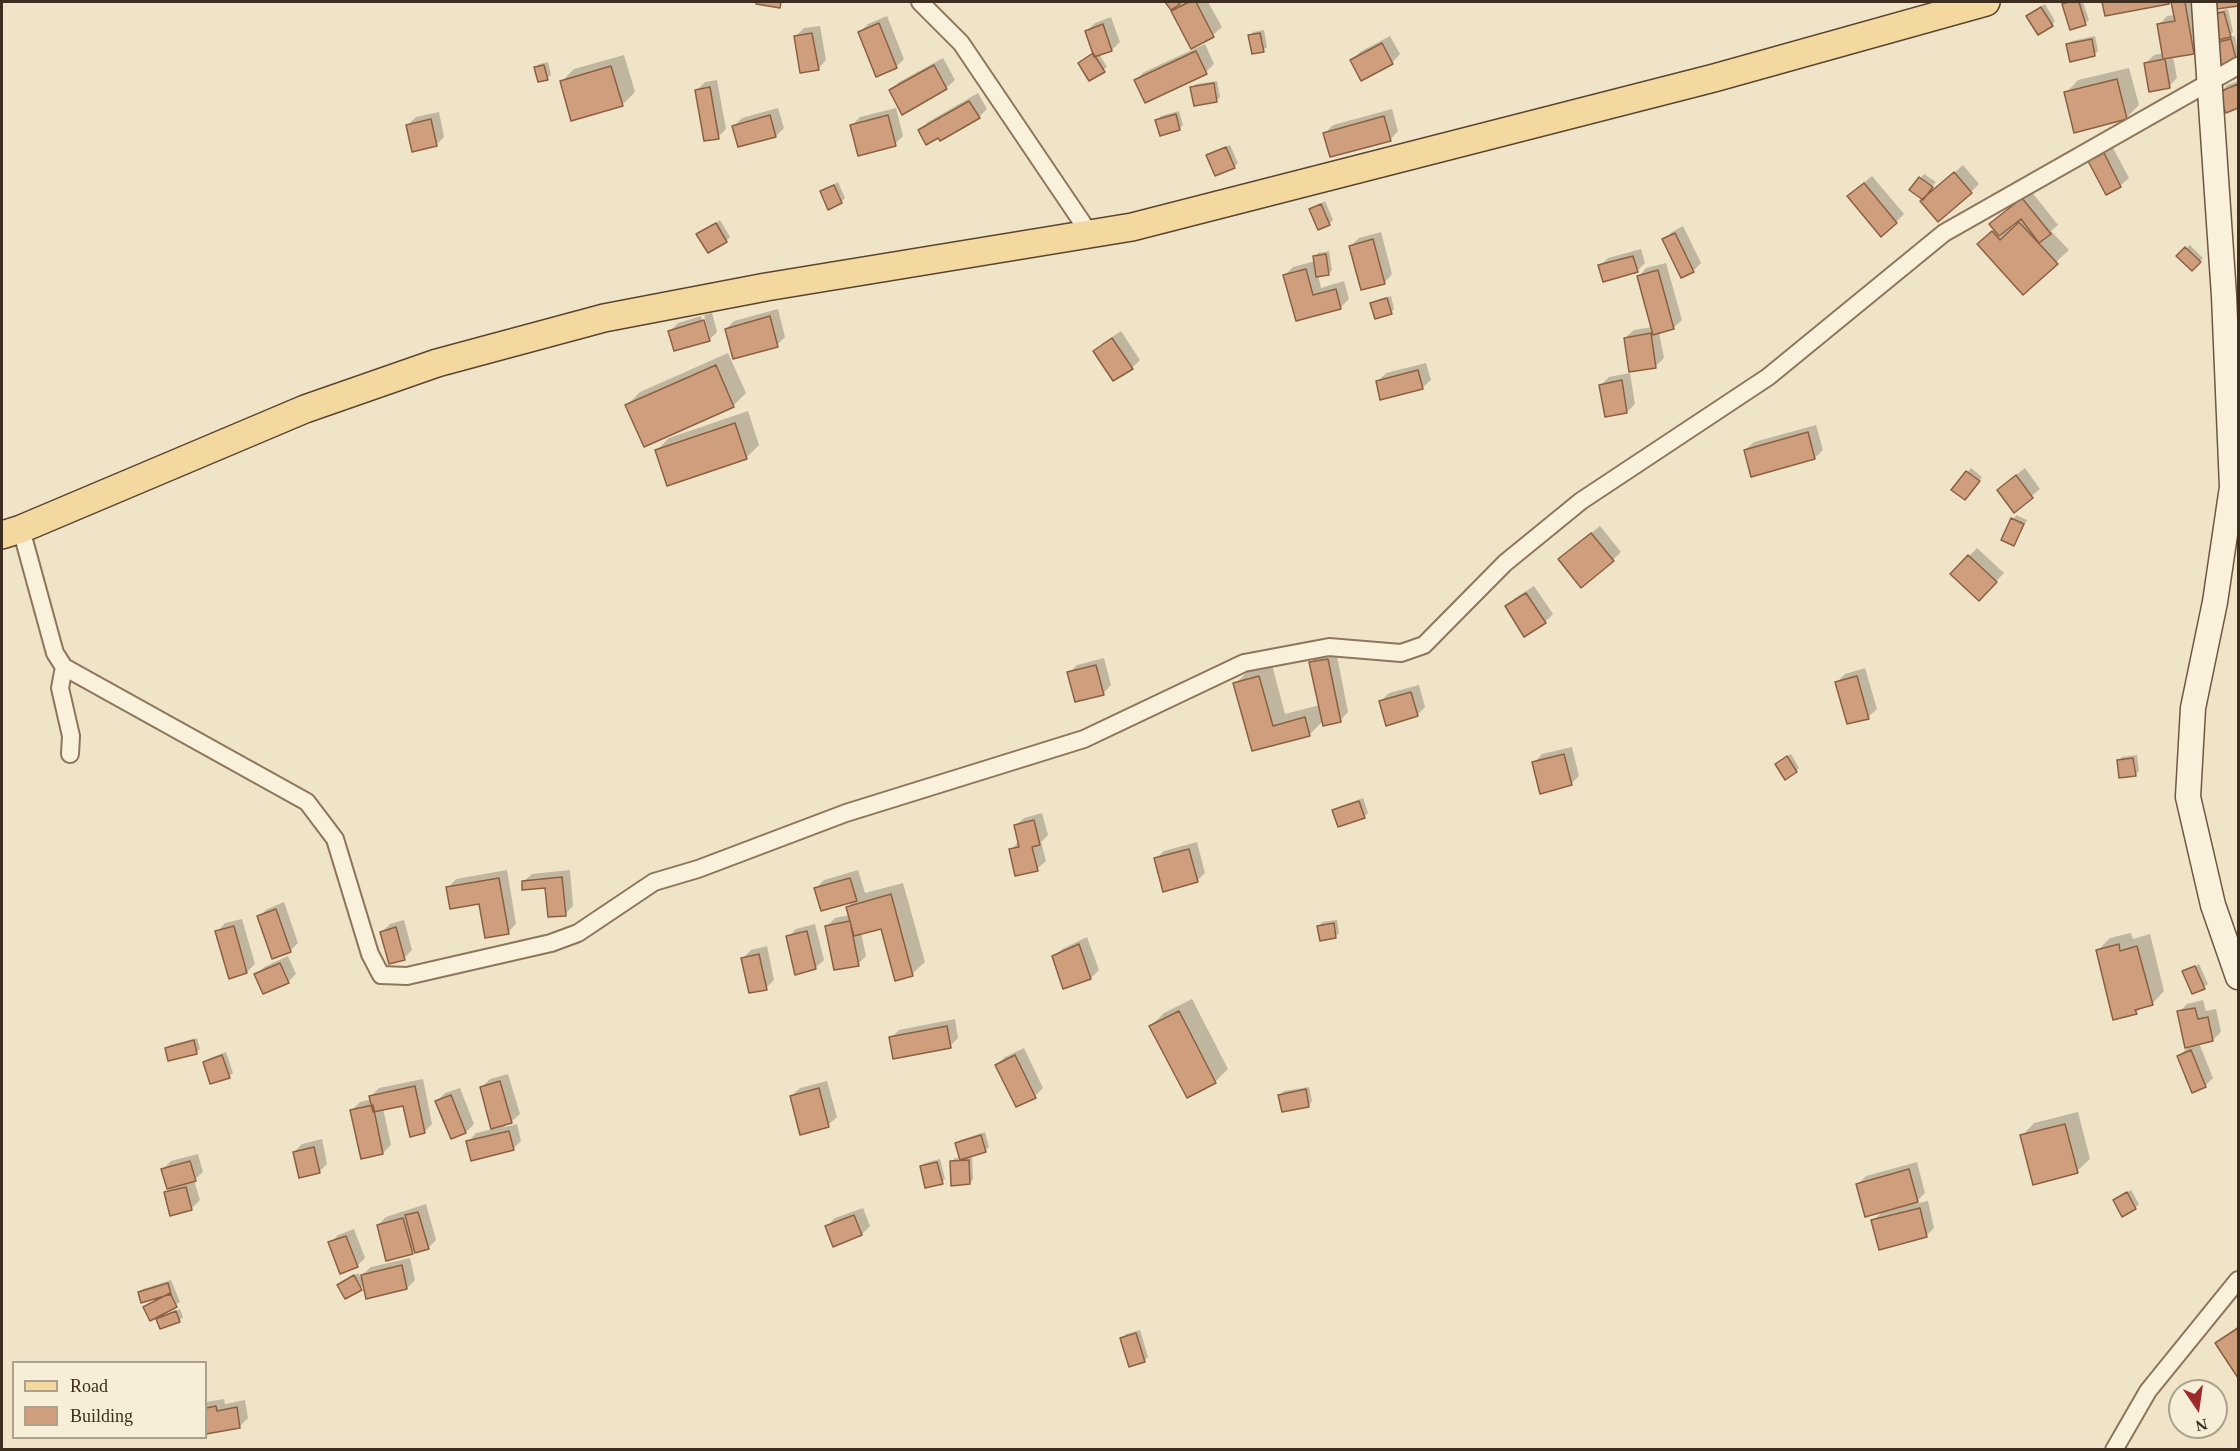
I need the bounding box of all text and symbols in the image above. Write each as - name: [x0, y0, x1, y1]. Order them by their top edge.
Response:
- legend: [12, 1361, 207, 1439]
- text: Road: [70, 1376, 108, 1396]
- north arrow: [2168, 1379, 2228, 1439]
- text: Building: [70, 1406, 133, 1426]
- text: N: [2194, 1415, 2209, 1435]

